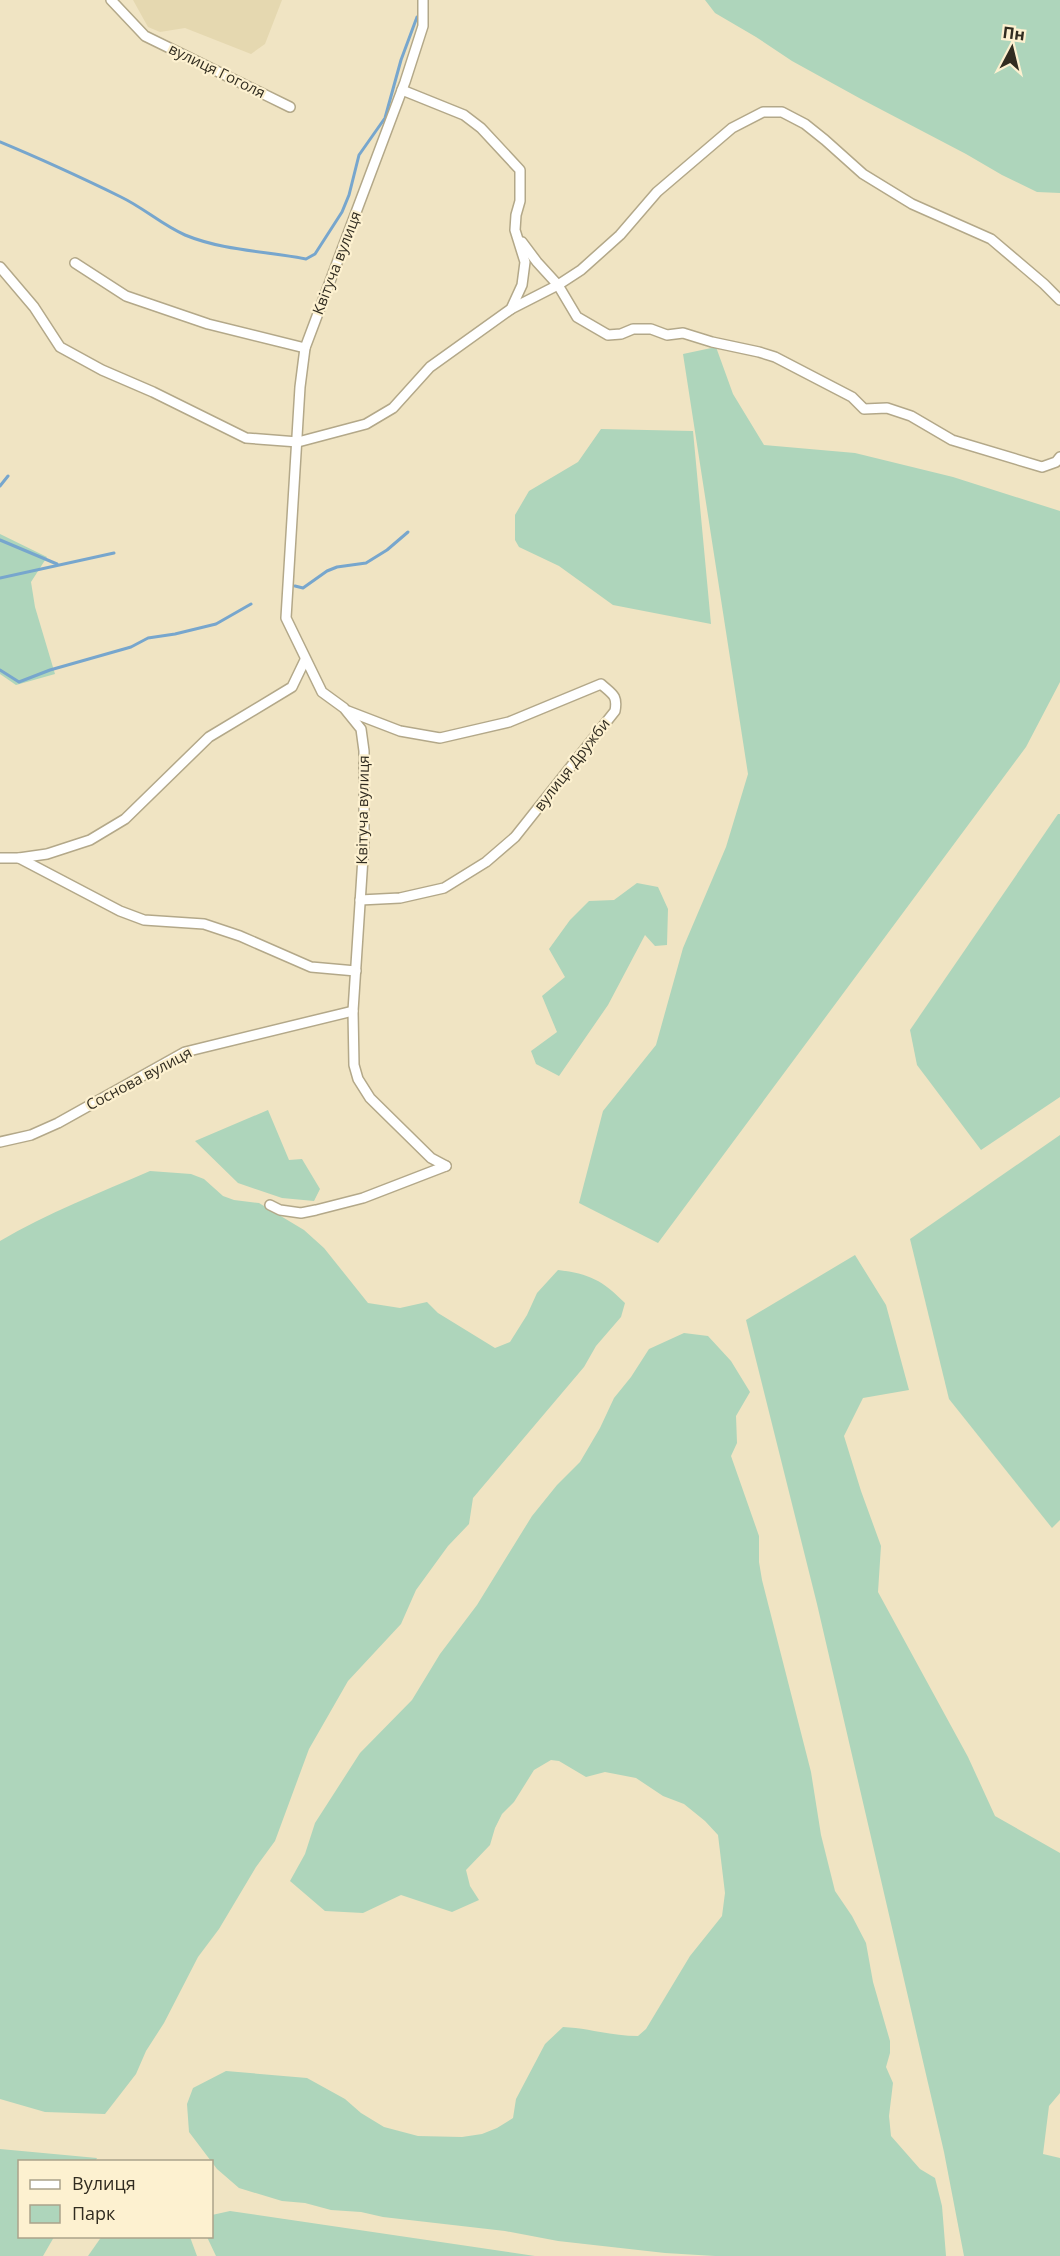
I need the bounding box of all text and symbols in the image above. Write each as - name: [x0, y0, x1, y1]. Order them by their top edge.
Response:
- north arrow: [982, 18, 1042, 78]
- text: Пн: [1001, 21, 1026, 45]
- street label: вулиця Гоголя: [166, 38, 269, 102]
- street label: Квітуча вулиця: [307, 208, 365, 317]
- street label: вулиця Дружби: [529, 714, 614, 815]
- street label: Квітуча вулиця: [351, 755, 373, 865]
- street label: Соснова вулиця: [82, 1042, 195, 1114]
- legend: [18, 2160, 213, 2238]
- text: Вулиця: [72, 2171, 136, 2195]
- text: Парк: [72, 2201, 116, 2225]

